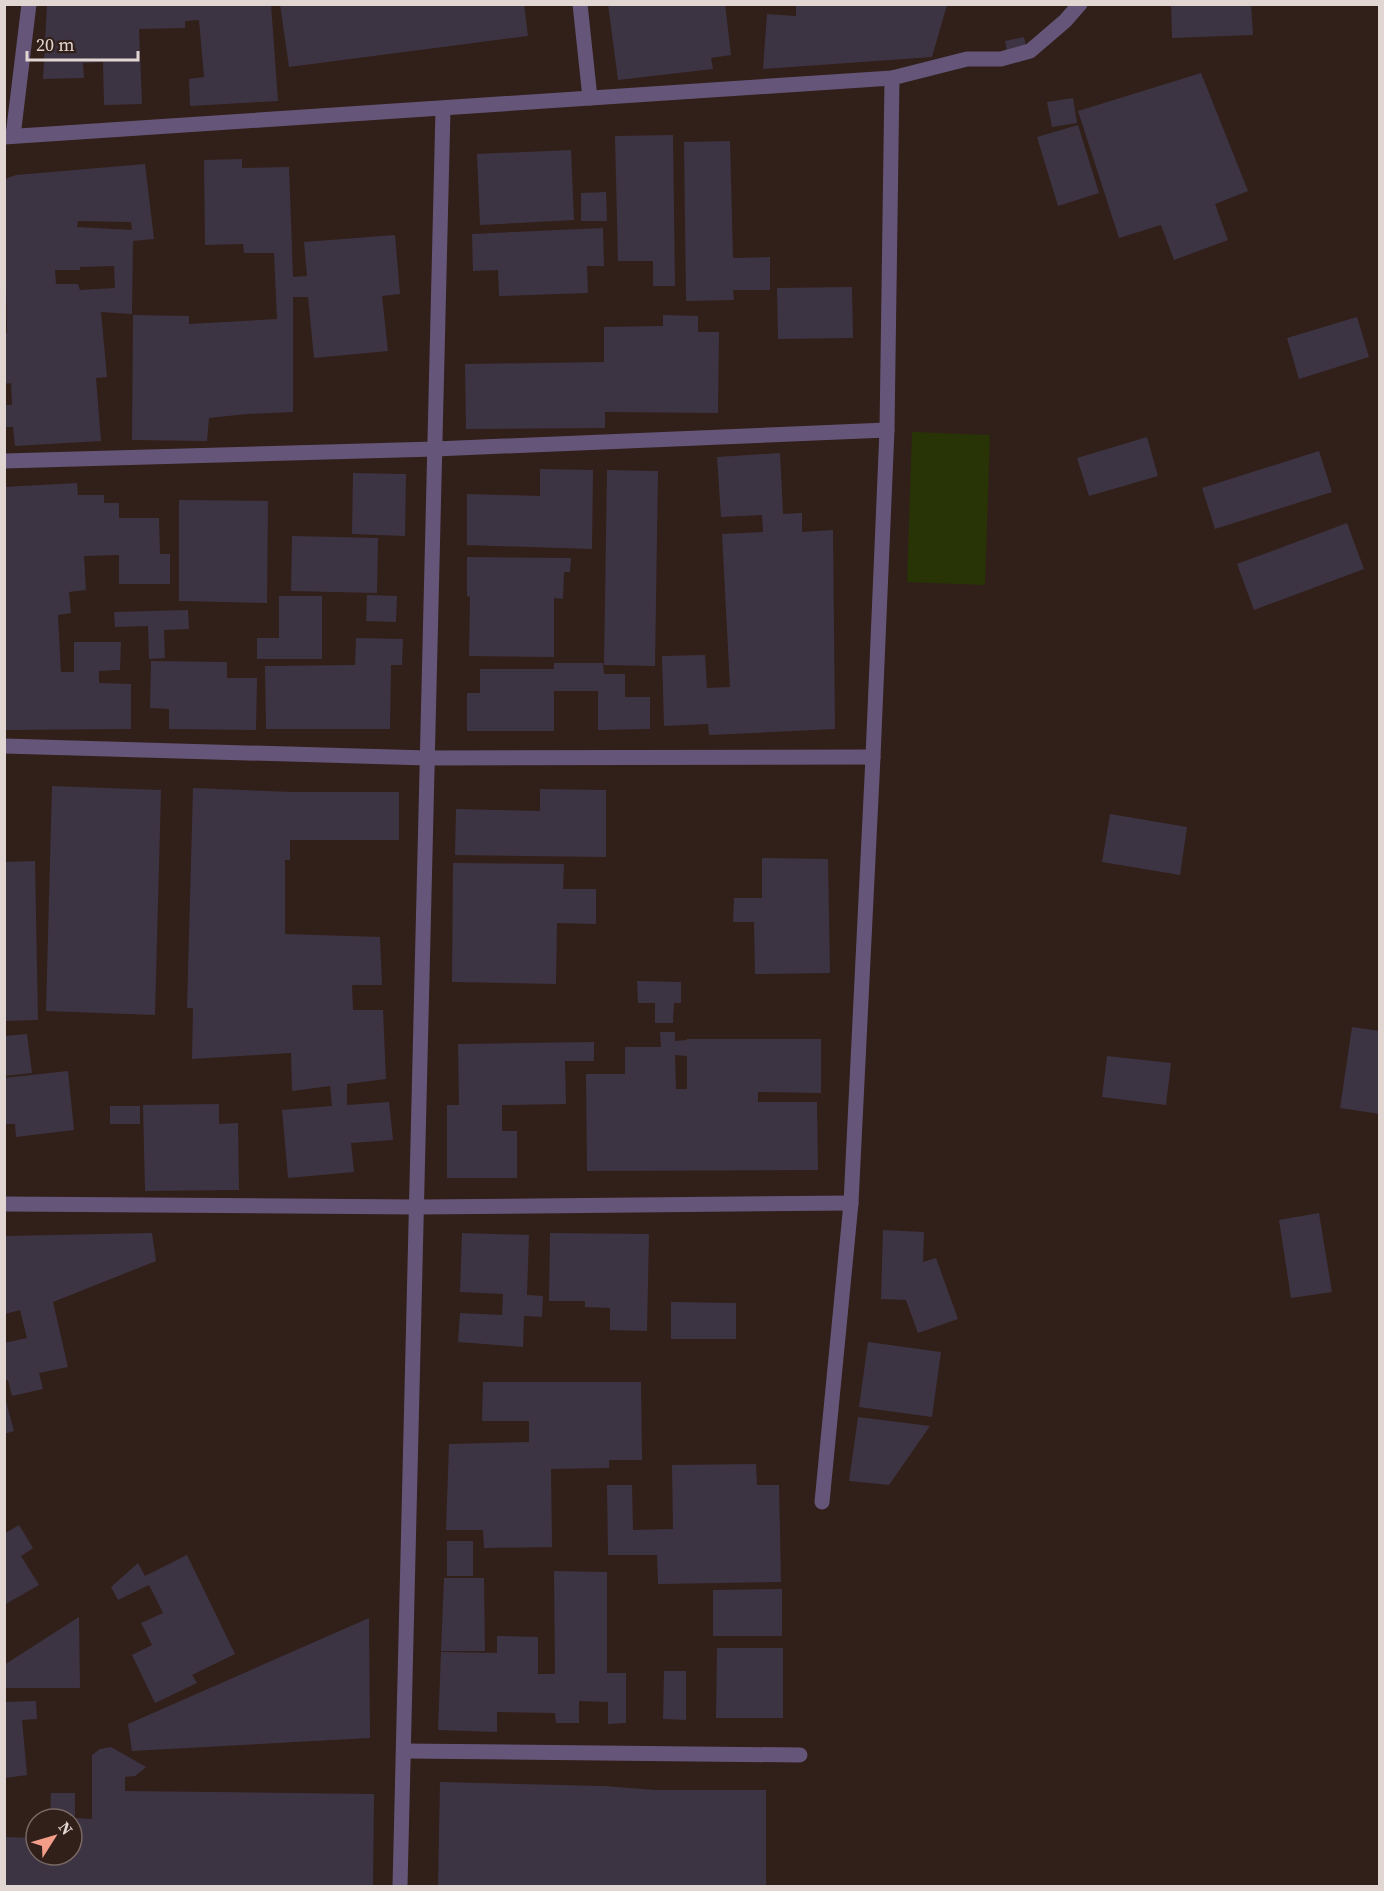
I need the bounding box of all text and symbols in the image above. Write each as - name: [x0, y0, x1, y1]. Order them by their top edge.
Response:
- scale bar: [27, 24, 138, 62]
- text: 20 m: [36, 32, 74, 57]
- north arrow: [24, 1807, 84, 1867]
- text: N: [54, 1817, 78, 1840]

